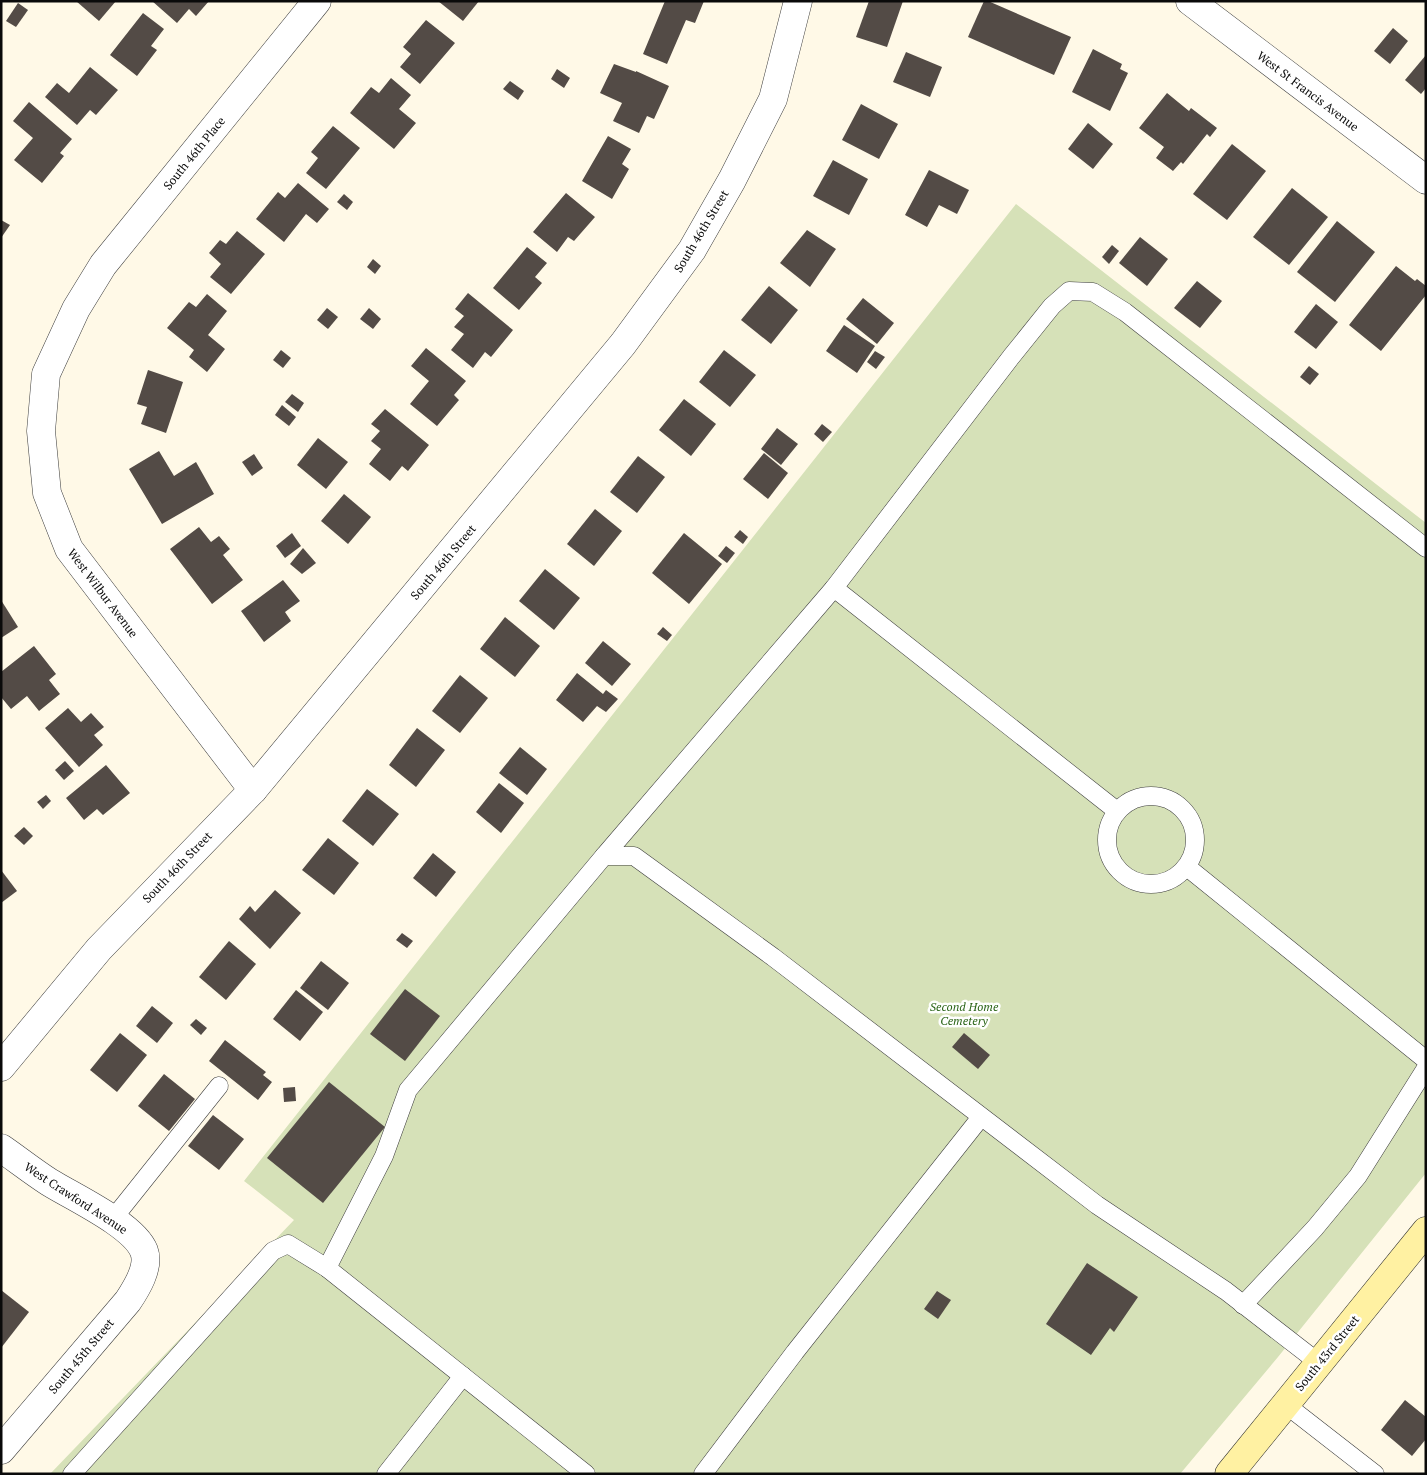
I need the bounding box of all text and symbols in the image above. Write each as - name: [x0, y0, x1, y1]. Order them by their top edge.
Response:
- street label: West St Francis Avenue: [1254, 48, 1362, 134]
- street label: South 46th Place: [160, 113, 228, 193]
- street label: South 46th Street: [670, 187, 732, 275]
- street label: South 46th Street: [407, 521, 479, 603]
- street label: West Wilbur Avenue: [65, 546, 141, 640]
- street label: South 46th Street: [139, 828, 215, 906]
- park label: Second Home Cemetery: [930, 999, 999, 1028]
- street label: West Crawford Avenue: [22, 1159, 130, 1237]
- street label: South 43rd Street: [1292, 1312, 1363, 1394]
- street label: South 45th Street: [45, 1315, 117, 1397]

